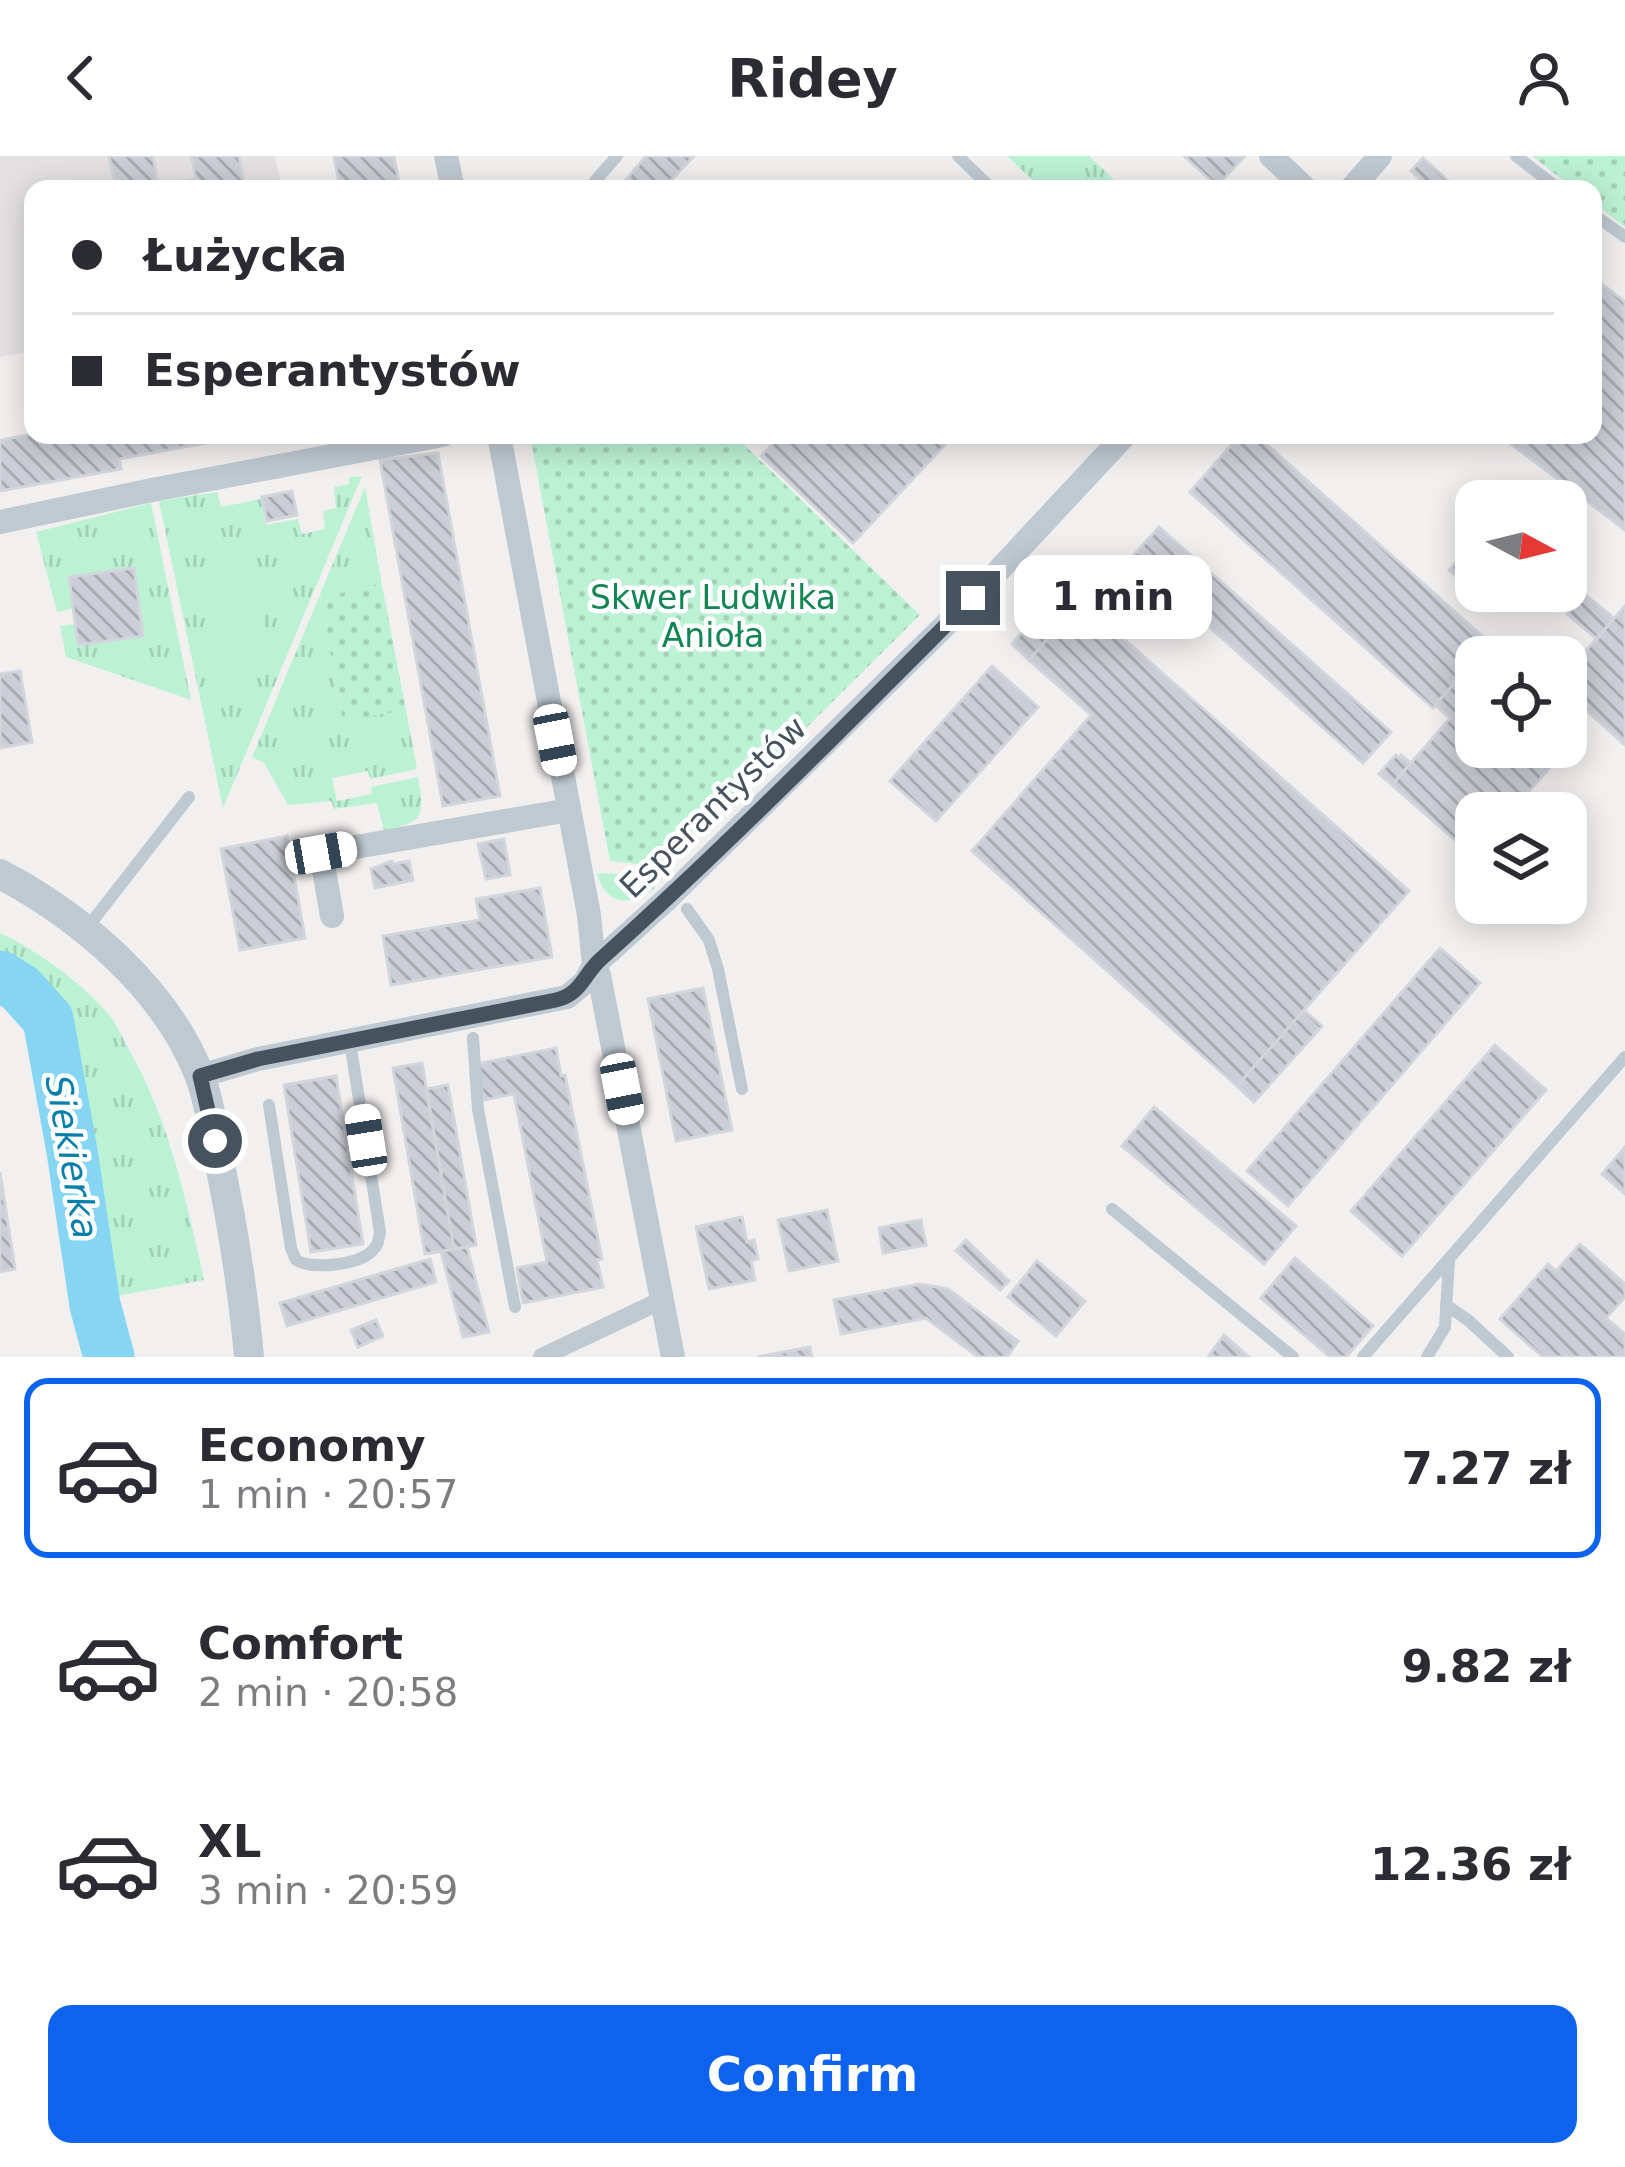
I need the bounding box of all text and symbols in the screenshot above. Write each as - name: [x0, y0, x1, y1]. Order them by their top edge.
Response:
- icon: back: [48, 45, 114, 111]
- icon: person: [1511, 45, 1577, 111]
- text: Ridey: [727, 47, 898, 110]
- text: Łużycka: [144, 229, 347, 282]
- text: Esperantystów: [144, 344, 520, 397]
- north arrow: [1455, 480, 1587, 612]
- map controls: [1455, 480, 1587, 924]
- callout: 1 min: [1015, 556, 1213, 640]
- route end: [946, 571, 1000, 625]
- text: 1 min: [1052, 574, 1174, 619]
- park label: Skwer Ludwika Anioła: [590, 578, 836, 655]
- button: locate: [1455, 636, 1587, 768]
- car: [530, 701, 580, 779]
- street label: Esperantystów: [612, 708, 814, 906]
- button: layers: [1455, 792, 1587, 924]
- car: [282, 829, 360, 877]
- car: [597, 1050, 647, 1128]
- water label: Siekierka: [37, 1072, 107, 1242]
- car: [343, 1102, 389, 1178]
- route start: [188, 1114, 242, 1168]
- icon: car: [54, 1414, 162, 1522]
- text: Economy: [198, 1419, 426, 1472]
- text: 7.27 zł: [1401, 1442, 1571, 1495]
- text: 1 min · 20:57: [198, 1472, 458, 1517]
- icon: car: [54, 1612, 162, 1720]
- text: Comfort: [198, 1617, 403, 1670]
- text: 9.82 zł: [1401, 1640, 1571, 1693]
- text: 2 min · 20:58: [198, 1670, 458, 1715]
- icon: car: [54, 1810, 162, 1918]
- text: XL: [198, 1815, 261, 1868]
- text: 12.36 zł: [1370, 1838, 1571, 1891]
- text: 3 min · 20:59: [198, 1868, 458, 1913]
- button: Confirm: [48, 2005, 1577, 2143]

